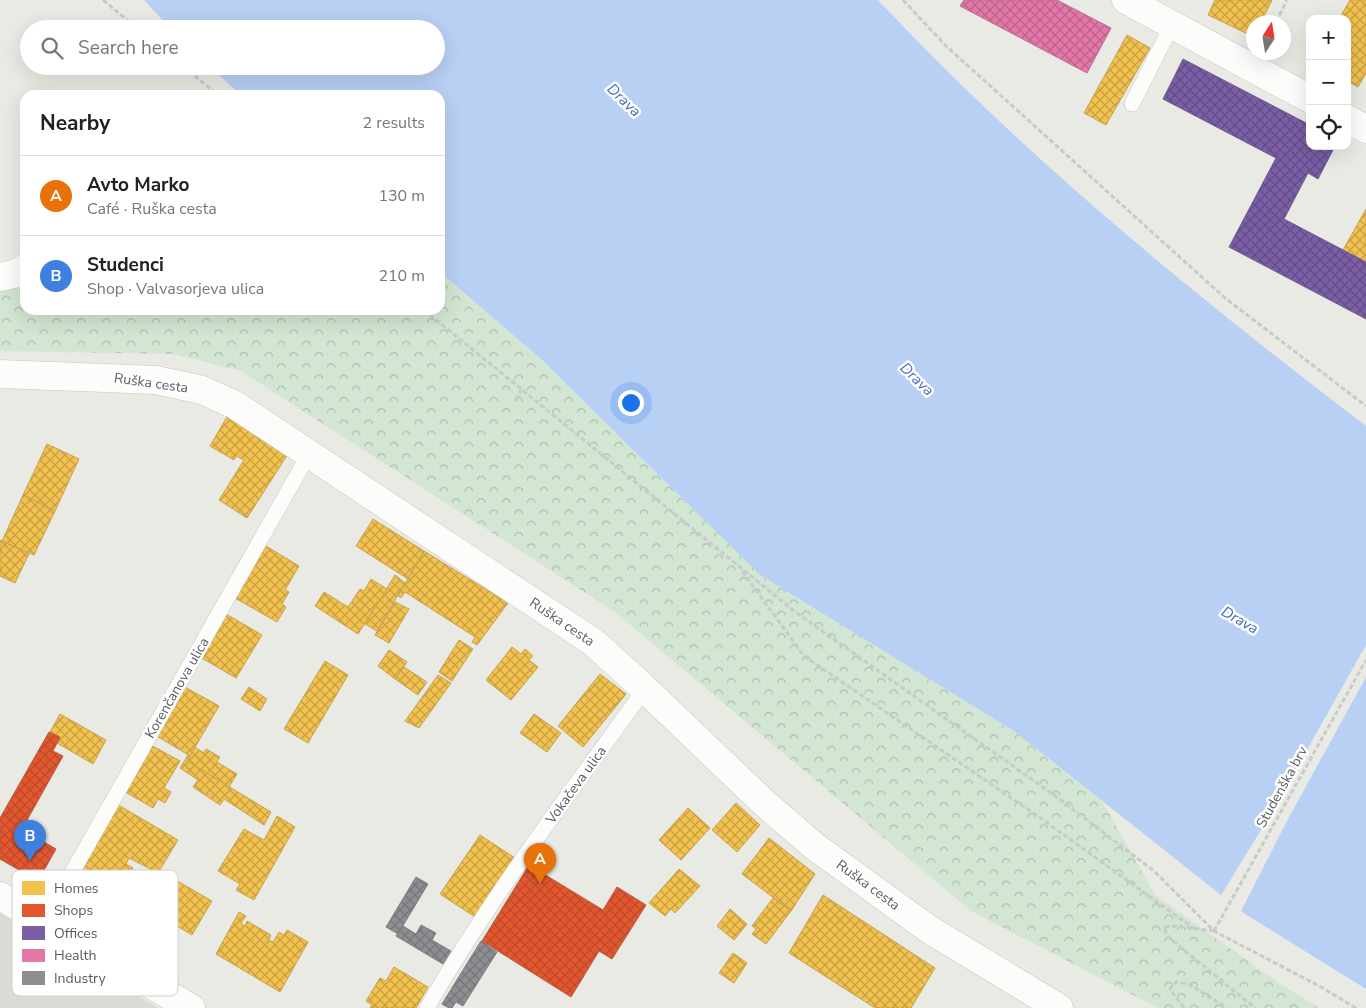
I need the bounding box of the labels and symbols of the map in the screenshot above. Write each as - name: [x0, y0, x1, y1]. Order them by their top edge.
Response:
- north arrow: [1246, 15, 1291, 60]
- water label: Drava: [603, 79, 645, 121]
- water label: Drava: [896, 358, 938, 400]
- street label: Ruška cesta: [113, 368, 189, 398]
- your location: [618, 390, 644, 416]
- street label: Ruška cesta: [526, 593, 598, 651]
- water label: Drava: [1218, 601, 1262, 639]
- street label: Korenčanova ulica: [140, 634, 214, 742]
- street label: Vokačeva ulica: [541, 742, 611, 829]
- street label: Studenška brv: [1252, 742, 1313, 831]
- pin: B: [14, 820, 46, 861]
- pin: A: [524, 843, 556, 884]
- street label: Ruška cesta: [832, 855, 904, 915]
- legend: [12, 870, 178, 996]
- text: Homes: [54, 879, 99, 898]
- text: Shops: [54, 901, 94, 920]
- text: Offices: [54, 924, 98, 943]
- text: Health: [54, 946, 96, 965]
- text: Industry: [54, 969, 107, 988]

